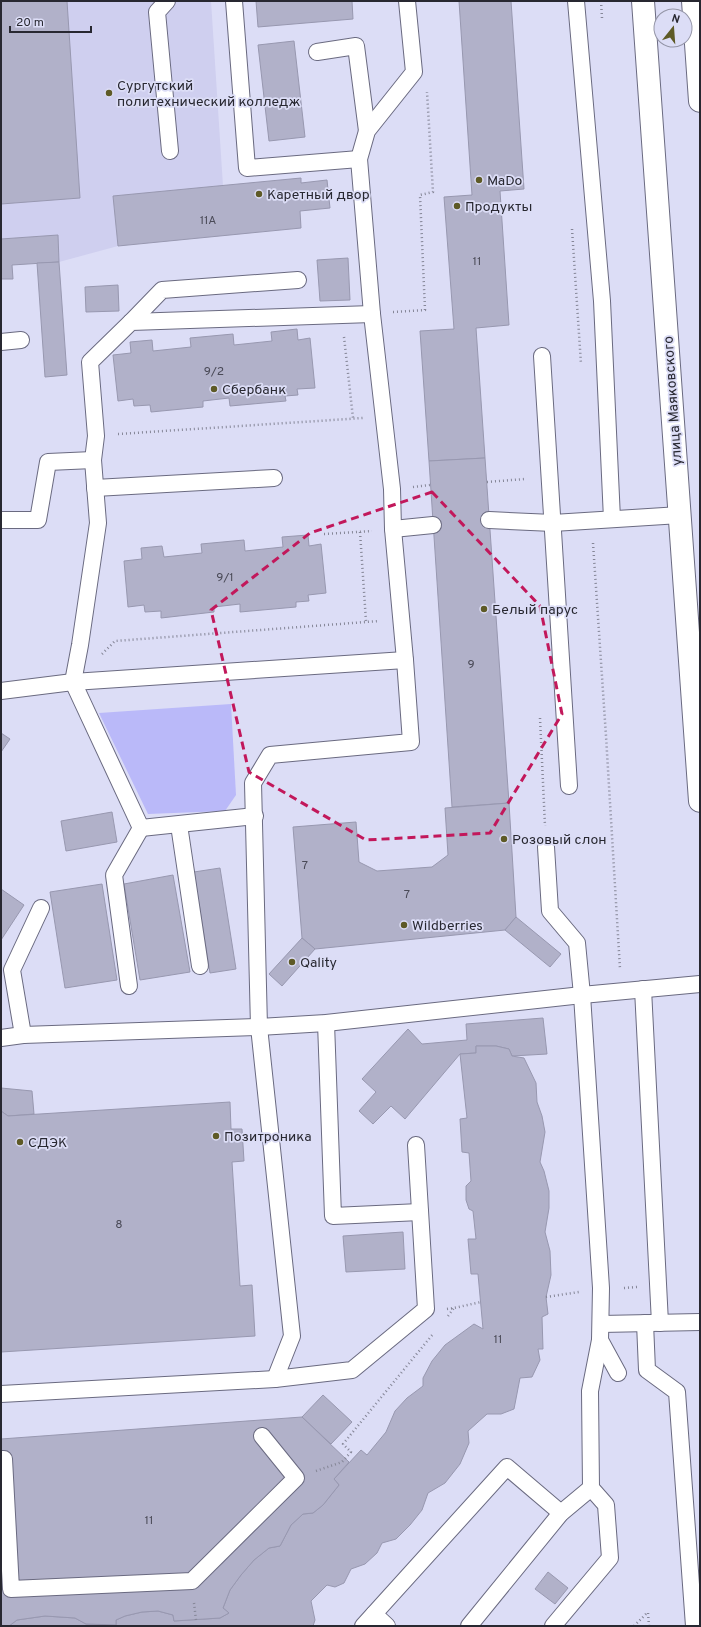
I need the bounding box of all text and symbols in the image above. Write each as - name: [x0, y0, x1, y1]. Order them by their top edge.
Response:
- scale bar: [10, 8, 91, 34]
- north arrow: [653, 8, 693, 48]
- text: N: [670, 12, 681, 27]
- text: 20 m: [16, 15, 44, 31]
- place label: Сургутский политехнический колледж: [117, 78, 301, 111]
- marker: Сургутский политехнический колледж: [104, 88, 114, 98]
- place label: MaDo: [487, 173, 523, 190]
- marker: MaDo: [474, 175, 484, 185]
- place label: Каретный двор: [267, 187, 370, 204]
- marker: Каретный двор: [254, 189, 264, 199]
- place label: Продукты: [465, 199, 532, 216]
- marker: Продукты: [452, 201, 462, 211]
- house number: 11А: [200, 213, 216, 229]
- house number: 11: [473, 254, 481, 270]
- street label: улица Маяковского: [660, 335, 687, 466]
- house number: 9/2: [204, 364, 224, 380]
- place label: Сбербанк: [222, 382, 286, 399]
- marker: Сбербанк: [209, 384, 219, 394]
- house number: 9/1: [216, 570, 234, 586]
- place label: Белый парус: [492, 602, 578, 619]
- marker: Белый парус: [479, 604, 489, 614]
- house number: 9: [467, 657, 475, 673]
- place label: Розовый слон: [512, 832, 607, 849]
- marker: Розовый слон: [499, 834, 509, 844]
- house number: 7: [302, 858, 308, 874]
- house number: 7: [404, 887, 410, 903]
- place label: Wildberries: [412, 918, 483, 935]
- marker: Wildberries: [399, 920, 409, 930]
- place label: Qality: [300, 955, 337, 972]
- marker: Qality: [287, 957, 297, 967]
- place label: Позитроника: [224, 1129, 312, 1146]
- marker: Позитроника: [211, 1131, 221, 1141]
- place label: СДЭК: [28, 1135, 67, 1152]
- marker: СДЭК: [15, 1137, 25, 1147]
- house number: 8: [115, 1217, 123, 1233]
- house number: 11: [494, 1332, 502, 1348]
- house number: 11: [145, 1513, 153, 1529]

